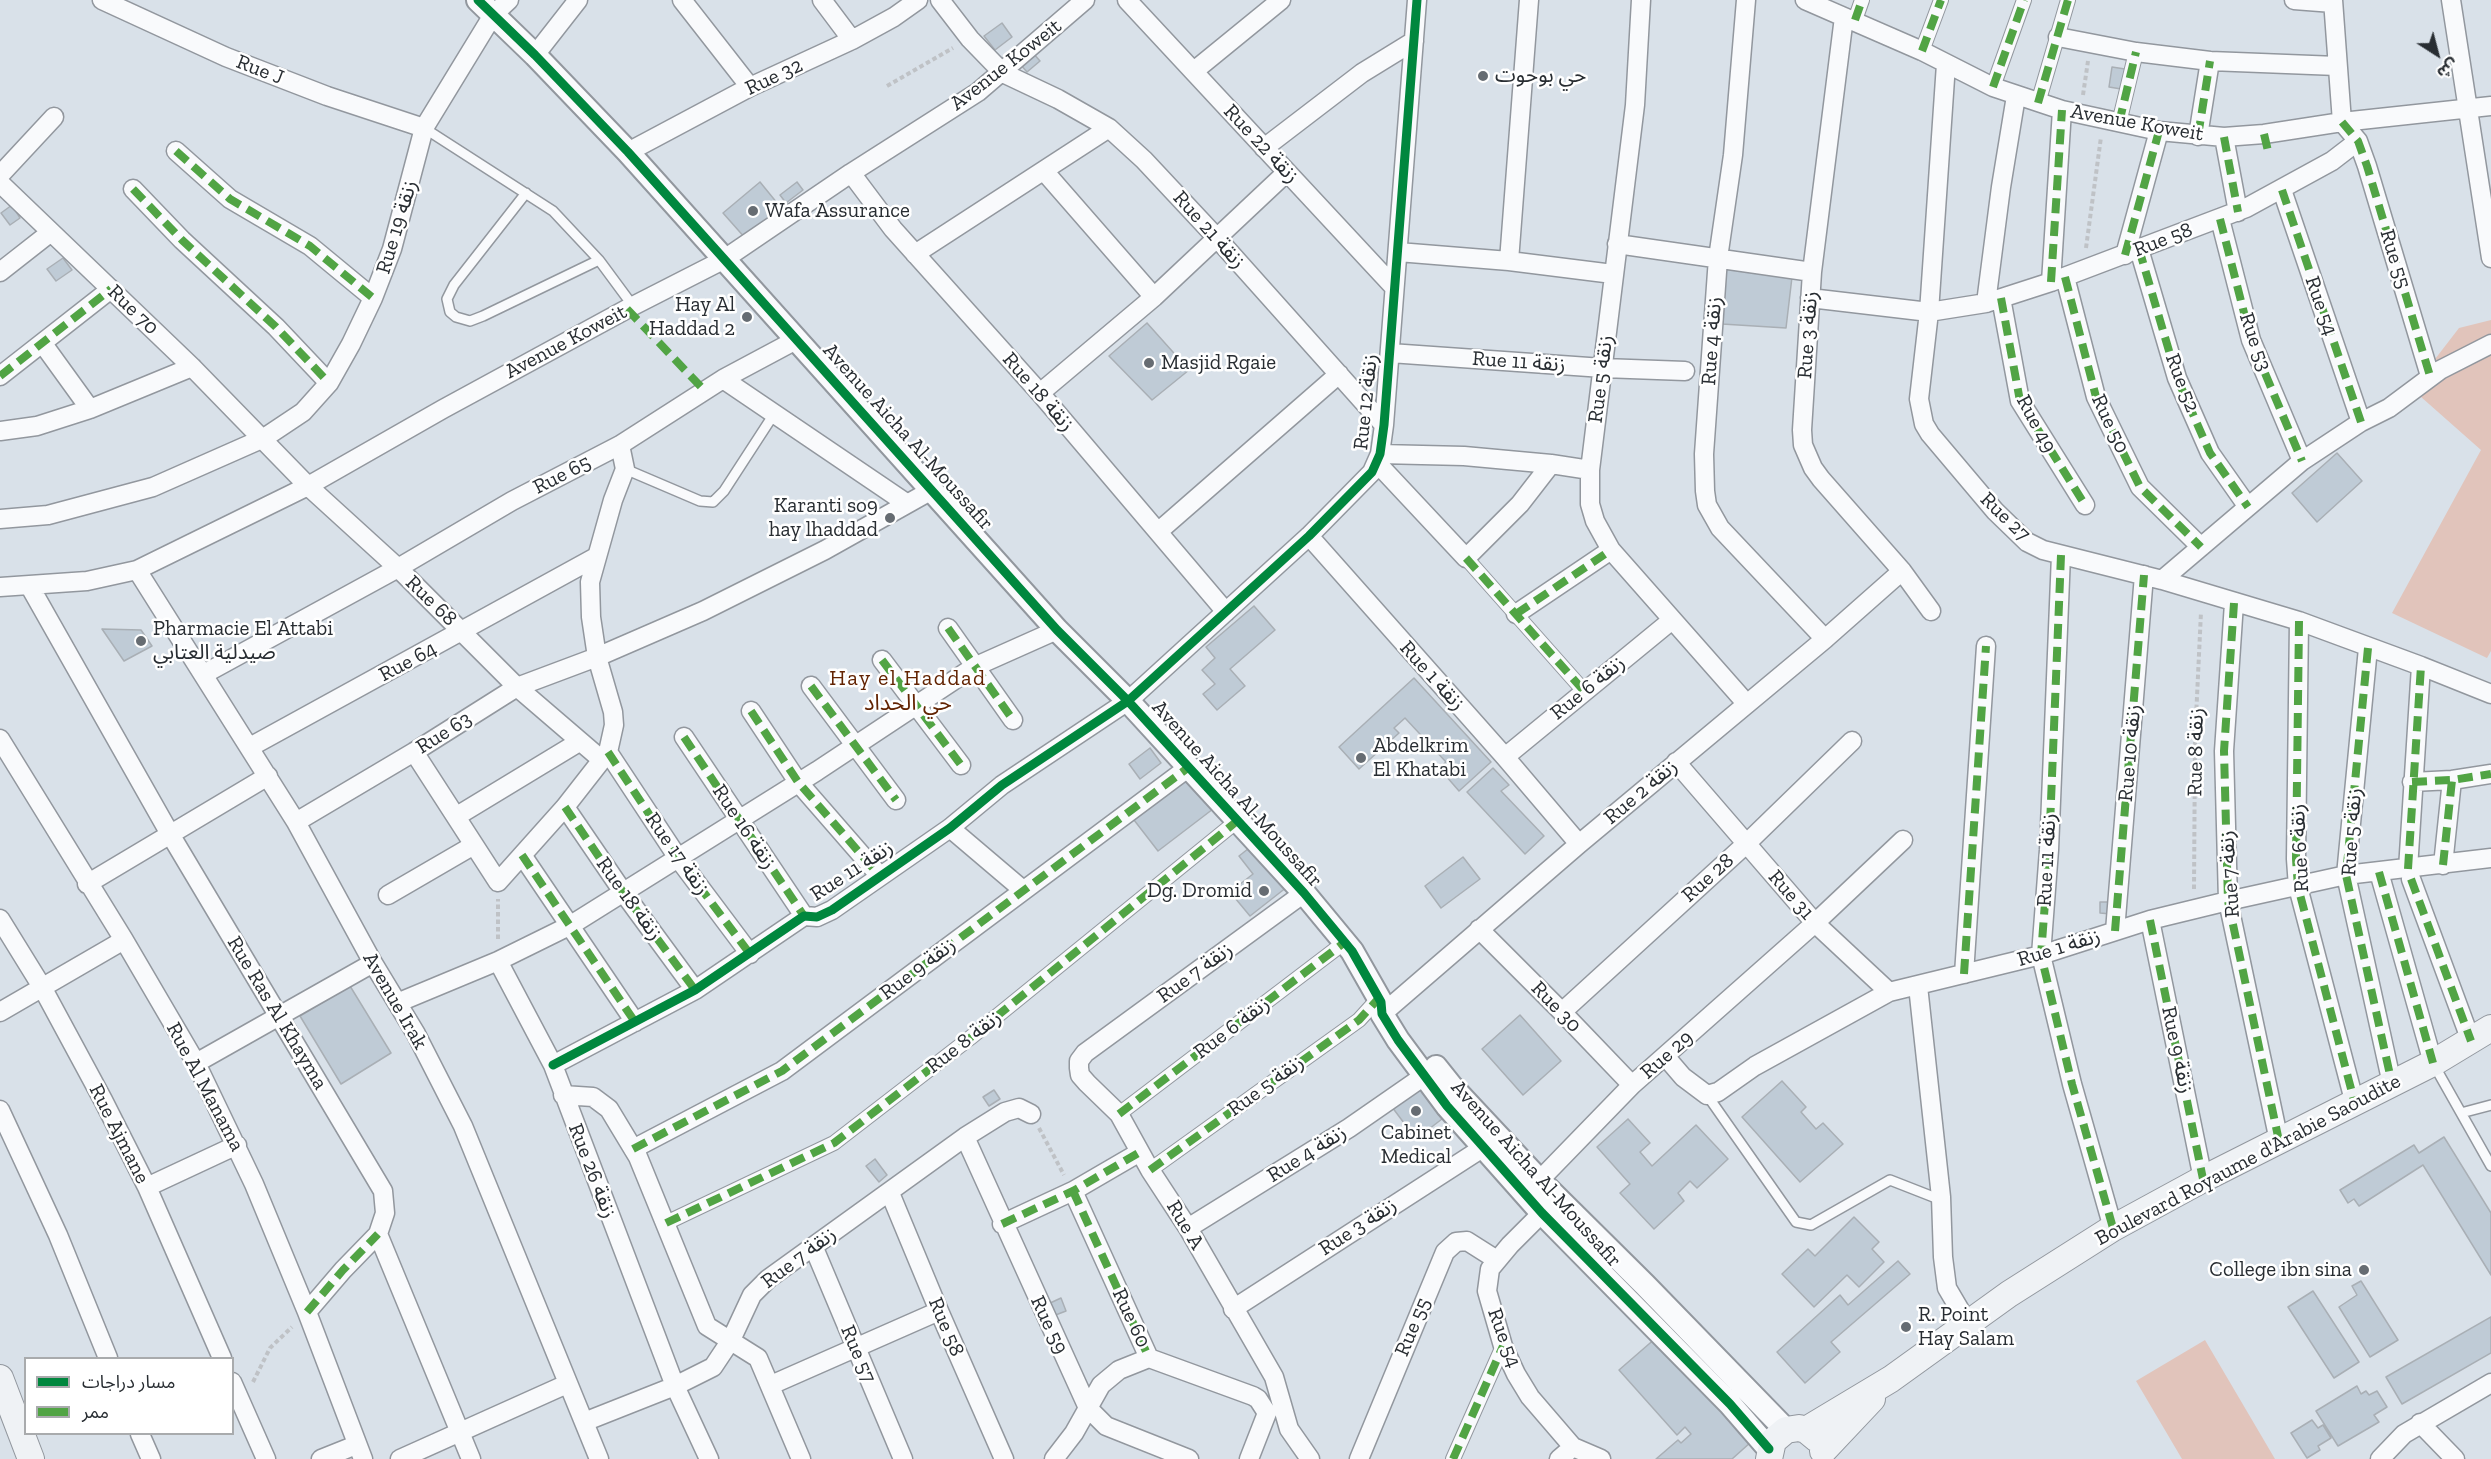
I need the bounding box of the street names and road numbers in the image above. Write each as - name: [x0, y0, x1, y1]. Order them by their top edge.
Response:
- street label: Avenue Koweit: [945, 14, 1067, 116]
- street label: Rue J: [233, 49, 287, 91]
- street label: Rue 32: [741, 53, 807, 101]
- street label: Rue 22 زنقة: [1218, 99, 1304, 189]
- street label: Avenue Koweit: [2069, 99, 2205, 147]
- street label: Rue 19 زنقة: [371, 177, 423, 277]
- street label: Rue 21 زنقة: [1167, 186, 1251, 274]
- street label: Rue 58: [2130, 217, 2196, 263]
- street label: Rue 55: [2374, 226, 2416, 292]
- street label: Rue 54: [2299, 273, 2343, 339]
- street label: Rue 70: [102, 280, 164, 340]
- street label: Rue 3 زنقة: [1792, 290, 1824, 380]
- street label: Rue 4 زنقة: [1696, 296, 1728, 386]
- street label: Avenue Koweit: [501, 299, 631, 385]
- street label: Rue 53: [2233, 309, 2277, 375]
- street label: Rue 5 زنقة: [1583, 334, 1619, 424]
- street label: Avenue Aicha Al-Moussafir: [817, 338, 999, 536]
- street label: Rue 11 زنقة: [1471, 346, 1567, 378]
- street label: Rue 18 زنقة: [997, 347, 1079, 437]
- street label: Rue 52: [2159, 350, 2205, 416]
- street label: Rue 12 زنقة: [1348, 353, 1384, 451]
- street label: Rue 50: [2085, 390, 2135, 458]
- street label: Rue 49: [2010, 391, 2062, 457]
- street label: Rue 65: [529, 450, 595, 500]
- street label: Rue 27: [1975, 487, 2035, 547]
- street label: Rue 68: [400, 570, 462, 632]
- street label: Rue 64: [375, 636, 441, 688]
- street label: Rue 1 زنقة: [1394, 636, 1470, 716]
- street label: Rue 6 زنقة: [1546, 650, 1630, 726]
- street label: Avenue Aicha Al-Moussafir: [1146, 695, 1328, 893]
- street label: Rue 10 زنقة: [2113, 703, 2147, 803]
- street label: Rue 63: [412, 706, 476, 760]
- street label: Rue 8 زنقة: [2183, 707, 2209, 797]
- street label: Rue 2 زنقة: [1599, 754, 1683, 830]
- street label: Rue 16 زنقة: [707, 780, 781, 874]
- street label: Rue 5 زنقة: [2336, 787, 2368, 877]
- street label: Rue 6 زنقة: [2285, 803, 2315, 893]
- street label: Rue 17 زنقة: [639, 808, 715, 900]
- street label: Rue 11 زنقة: [2032, 813, 2062, 907]
- street label: Rue 7 زنقة: [2214, 830, 2246, 918]
- street label: Rue 11 زنقة: [806, 835, 898, 907]
- street label: Rue 28: [1677, 848, 1739, 908]
- street label: Rue 18 زنقة: [590, 852, 668, 946]
- street label: Rue 31: [1763, 865, 1819, 925]
- street label: Rue 1 زنقة: [2014, 923, 2104, 973]
- street label: Rue Ras Al Khayma: [221, 932, 333, 1094]
- street label: Rue 9 زنقة: [875, 932, 961, 1006]
- street label: Rue 7 زنقة: [1152, 937, 1238, 1009]
- street label: Avenue Irak: [357, 948, 433, 1054]
- street label: Rue 30: [1525, 976, 1587, 1038]
- street label: Rue 6 زنقة: [1189, 991, 1275, 1065]
- street label: Rue 9 زنقة: [2155, 1004, 2199, 1096]
- street label: Rue 8 زنقة: [921, 1005, 1007, 1079]
- street label: Rue Al Manama: [160, 1018, 250, 1156]
- street label: Rue 29: [1636, 1025, 1698, 1085]
- street label: Rue 5 زنقة: [1223, 1050, 1309, 1122]
- street label: Boulevard Royaume d'Arabie Saoudite: [2091, 1069, 2405, 1251]
- street label: Avenue Aicha Al-Moussafir: [1445, 1075, 1627, 1273]
- street label: Rue Ajmane: [83, 1080, 155, 1188]
- street label: Rue 26 زنقة: [562, 1120, 622, 1222]
- street label: Rue 4 زنقة: [1263, 1120, 1351, 1188]
- street label: Rue 3 زنقة: [1314, 1193, 1402, 1261]
- street label: Rue A: [1161, 1196, 1209, 1254]
- street label: Rue 7 زنقة: [757, 1222, 841, 1294]
- street label: Rue 60: [1106, 1284, 1156, 1352]
- street label: Rue 59: [1025, 1292, 1073, 1358]
- street label: Rue 58: [922, 1294, 970, 1360]
- street label: Rue 55: [1390, 1294, 1436, 1360]
- street label: Rue 54: [1482, 1305, 1526, 1371]
- street label: Rue 57: [835, 1321, 881, 1387]

